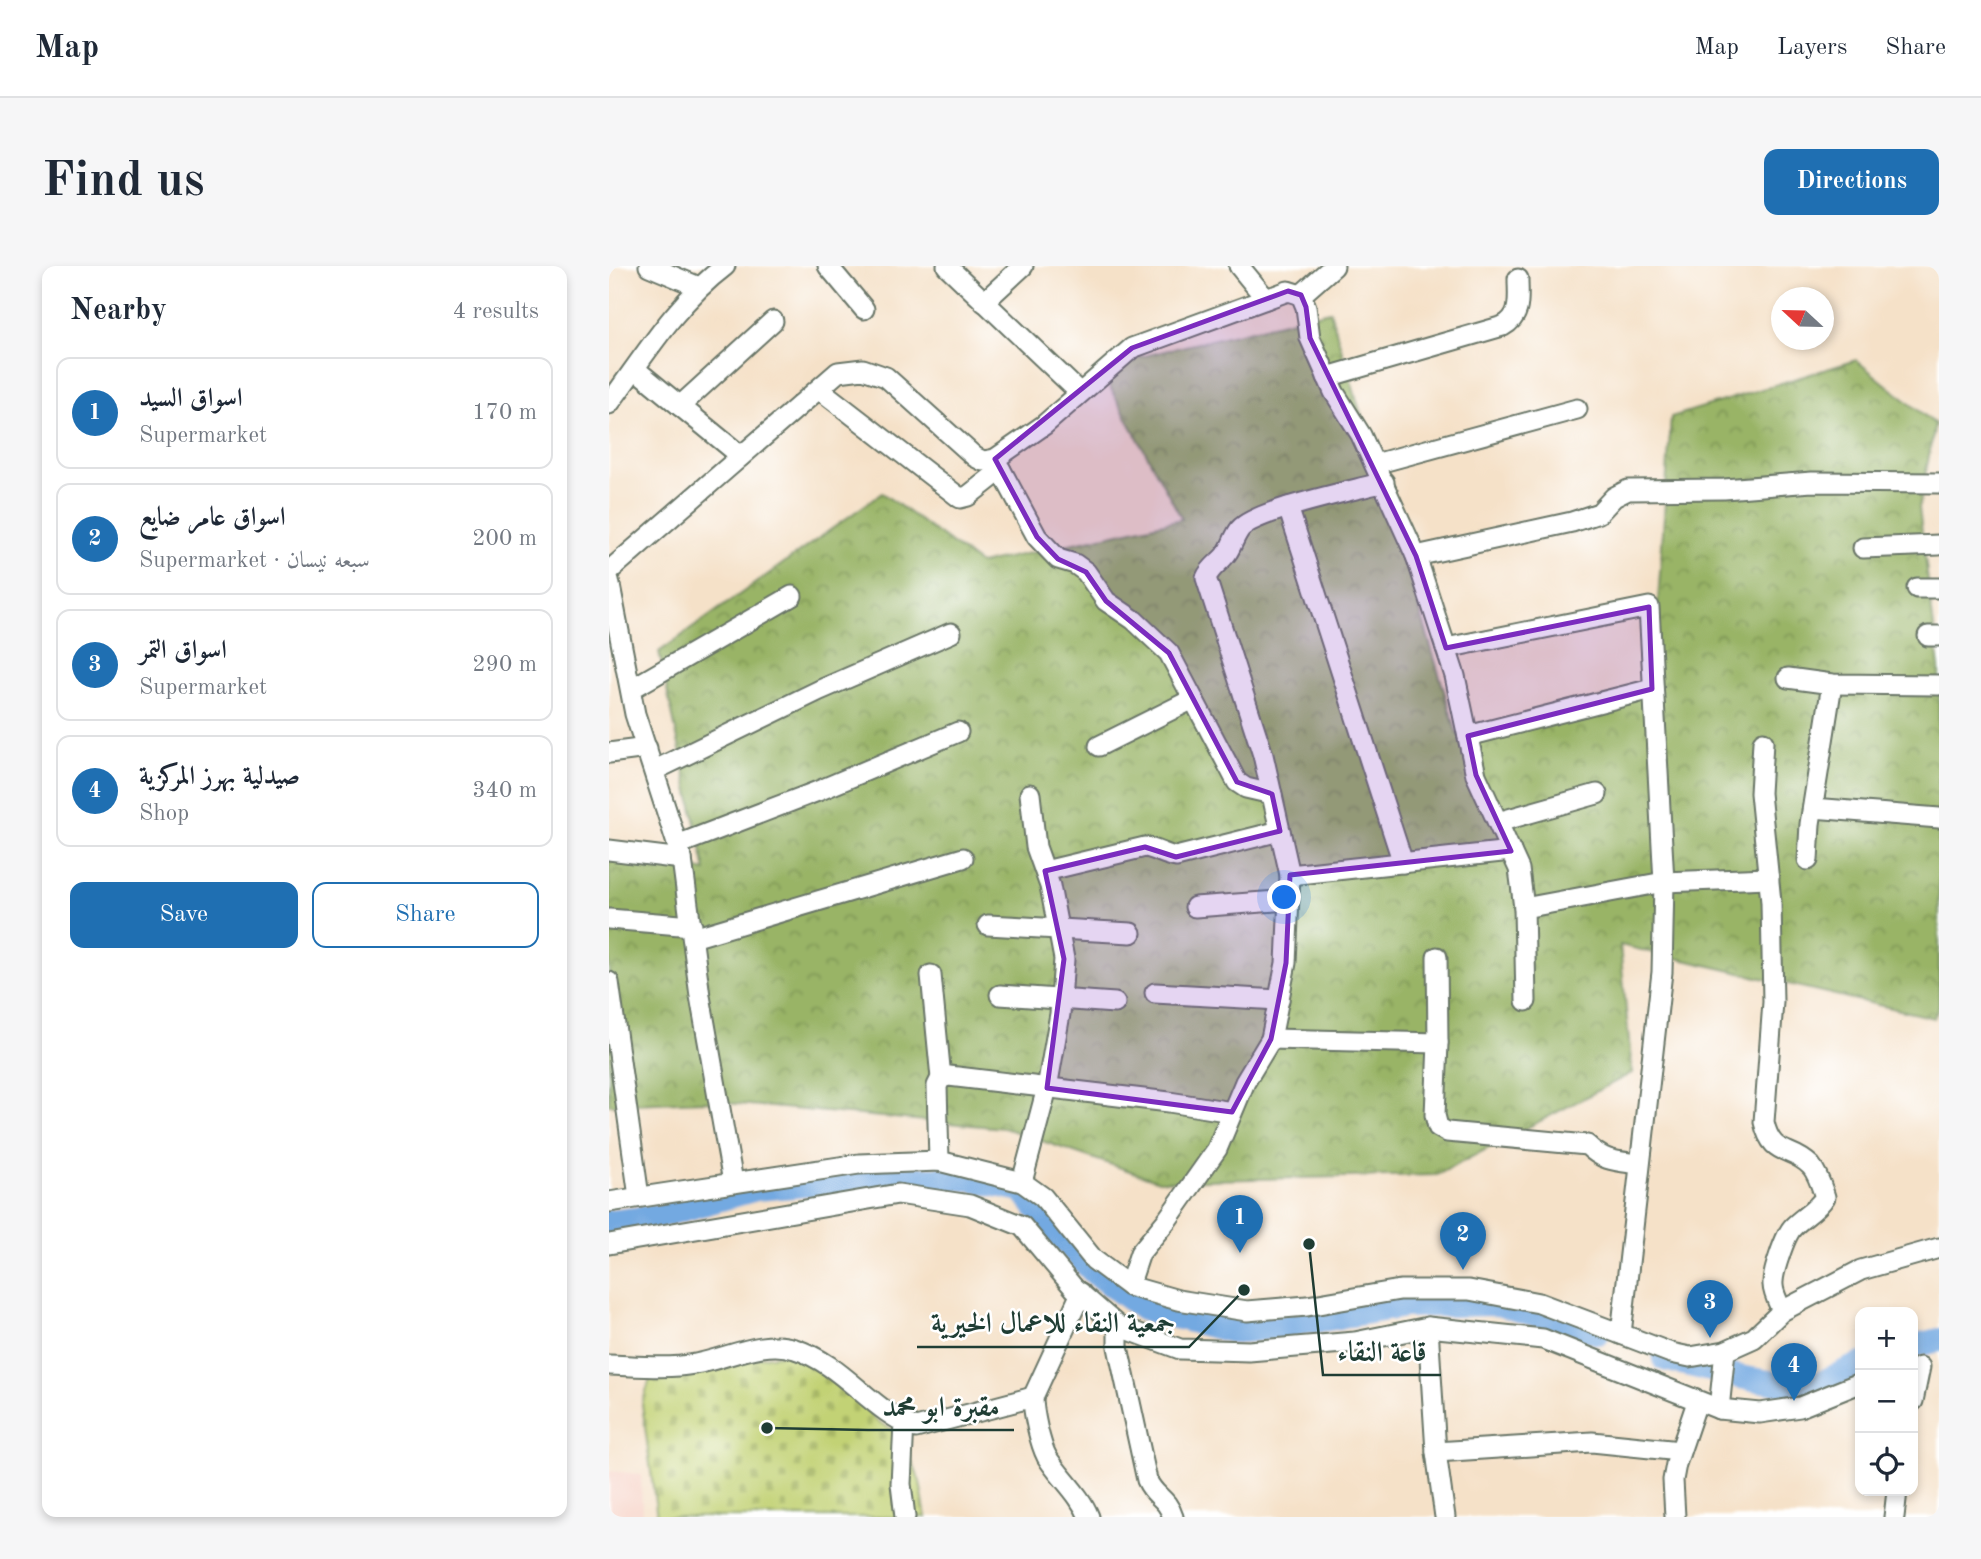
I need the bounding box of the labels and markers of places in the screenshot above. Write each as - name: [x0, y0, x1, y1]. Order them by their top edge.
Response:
- pin: 1: [1217, 1195, 1263, 1253]
- pin: 2: [1440, 1212, 1486, 1270]
- pin: 3: [1687, 1280, 1733, 1338]
- callout: جمعية النقاء للاعمال الخيرية: [917, 1298, 1189, 1347]
- callout: قاعة النقاء: [1323, 1326, 1441, 1375]
- pin: 4: [1771, 1343, 1817, 1401]
- callout: مقبرة ابو محمد: [868, 1381, 1014, 1430]

